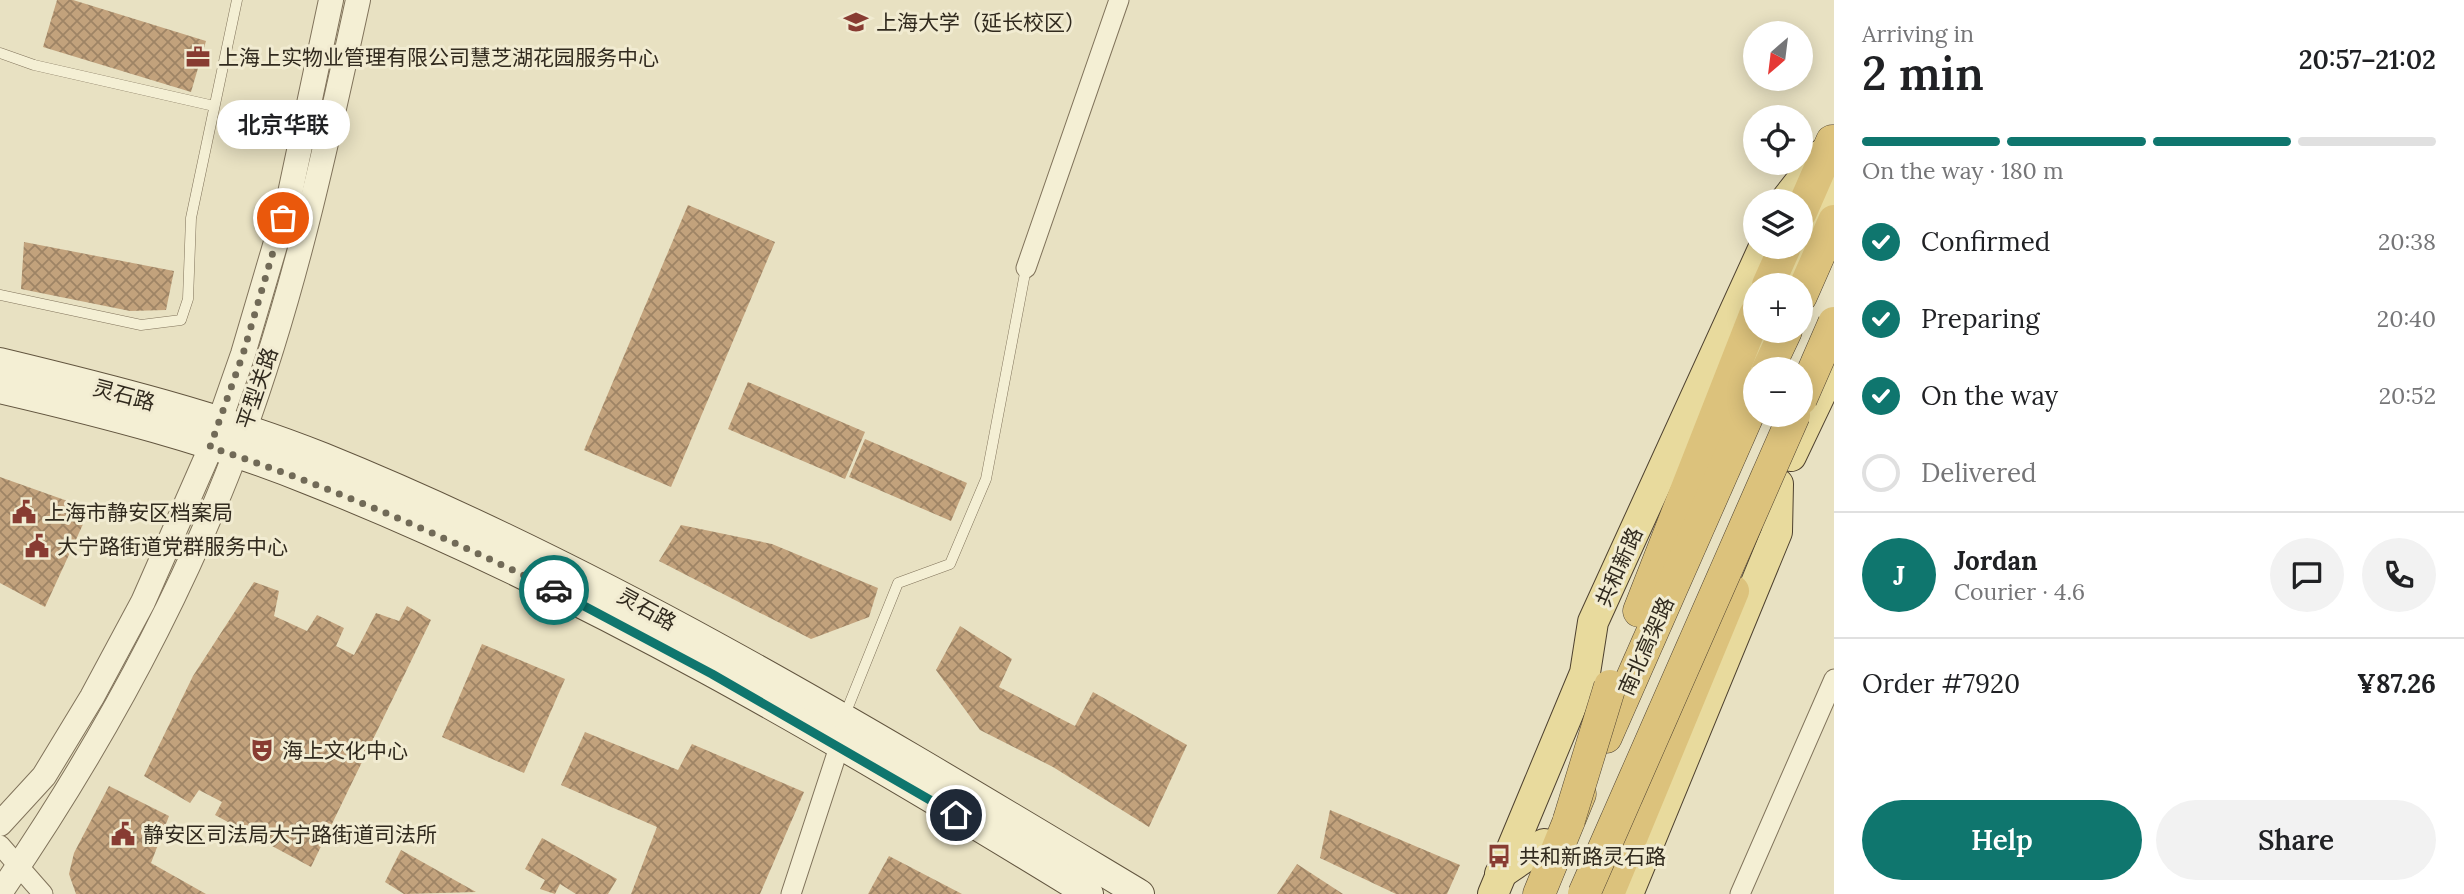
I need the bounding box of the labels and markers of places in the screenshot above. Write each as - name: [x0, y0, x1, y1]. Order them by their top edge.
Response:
- school or university icon: 上海大学（延长校区）: [842, 8, 870, 36]
- place label: 上海大学（延长校区）: [876, 9, 1086, 36]
- office icon: 上海上实物业管理有限公司慧芝湖花园服务中心: [184, 43, 212, 71]
- place label: 上海上实物业管理有限公司慧芝湖花园服务中心: [218, 44, 659, 71]
- callout: 北京华联: [216, 99, 350, 148]
- pin: [253, 188, 313, 248]
- public building icon: 上海市静安区档案局: [10, 498, 38, 526]
- place label: 上海市静安区档案局: [44, 499, 233, 526]
- public building icon: 大宁路街道党群服务中心: [23, 532, 51, 560]
- place label: 大宁路街道党群服务中心: [57, 533, 288, 560]
- theatre icon: 海上文化中心: [248, 736, 276, 764]
- place label: 海上文化中心: [282, 737, 408, 764]
- pin: [926, 785, 986, 845]
- public building icon: 静安区司法局大宁路街道司法所: [109, 820, 137, 848]
- place label: 静安区司法局大宁路街道司法所: [143, 821, 437, 848]
- bus stop icon: 共和新路灵石路: [1485, 842, 1513, 870]
- place label: 共和新路灵石路: [1519, 843, 1666, 870]

